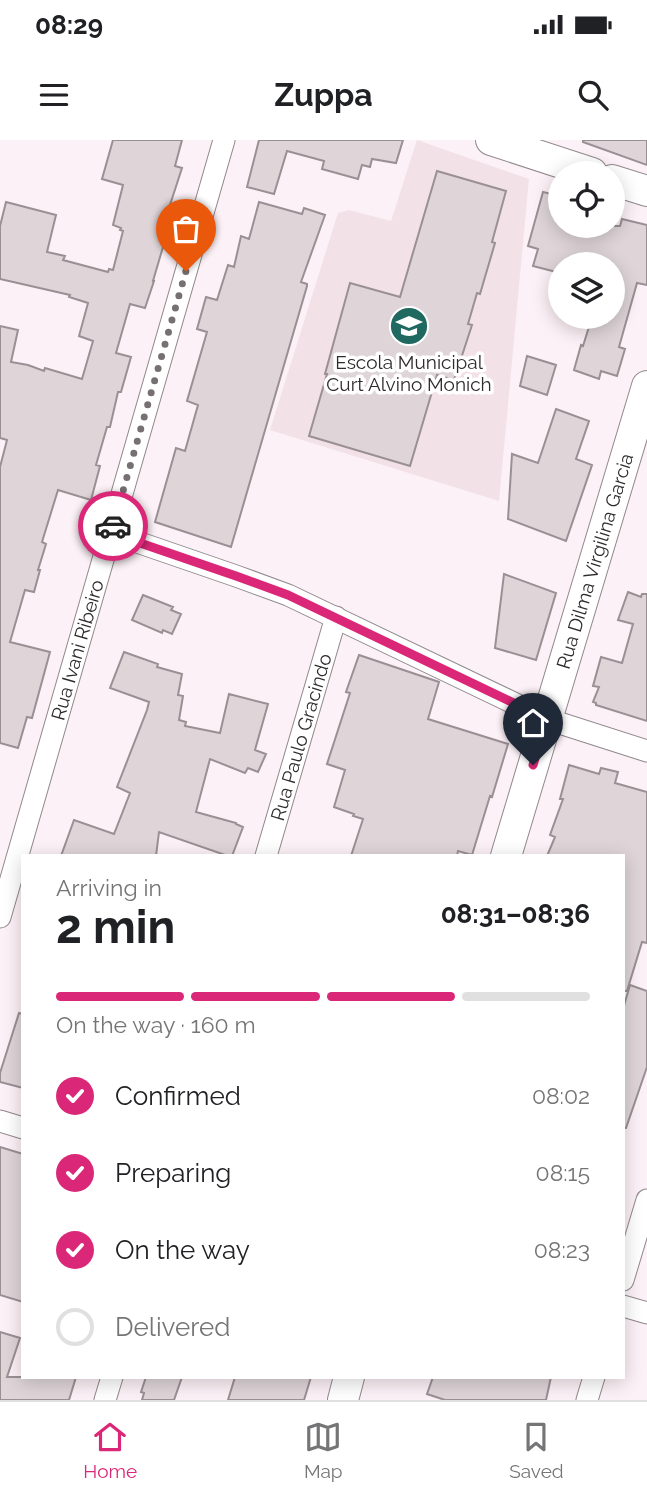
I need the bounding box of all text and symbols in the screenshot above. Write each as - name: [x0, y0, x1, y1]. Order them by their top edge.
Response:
- text: 08:29: [35, 10, 103, 40]
- icon: menu: [35, 76, 73, 114]
- text: Zuppa: [274, 76, 373, 113]
- icon: search: [574, 76, 612, 114]
- map controls: [548, 161, 625, 329]
- button: locate: [548, 161, 625, 238]
- pin: [156, 199, 216, 271]
- icon: bag: [167, 210, 205, 248]
- button: layers: [548, 252, 625, 329]
- school or university icon: Escola Municipal Curt Alvino Monich: [388, 305, 430, 347]
- place label: Escola Municipal Curt Alvino Monich: [326, 351, 492, 395]
- street label: Rua Dilma Virgilina Garcia: [552, 451, 637, 671]
- courier: [78, 491, 148, 561]
- icon: car: [94, 507, 132, 545]
- street label: Rua Ivani Ribeiro: [46, 577, 108, 723]
- street label: Rua Paulo Gracindo: [266, 651, 336, 823]
- pin: [503, 693, 563, 765]
- icon: home: [514, 704, 552, 742]
- text: Arriving in: [56, 874, 162, 901]
- text: 08:31–08:36: [441, 899, 590, 929]
- text: 2 min: [56, 900, 175, 954]
- text: On the way · 160 m: [56, 1011, 256, 1038]
- icon: check: [56, 1077, 94, 1115]
- text: Confirmed: [115, 1081, 241, 1111]
- text: 08:02: [532, 1082, 590, 1109]
- icon: check: [56, 1154, 94, 1192]
- text: Preparing: [115, 1158, 231, 1188]
- text: 08:15: [536, 1159, 590, 1186]
- icon: check: [56, 1231, 94, 1269]
- text: On the way: [115, 1235, 250, 1265]
- text: 08:23: [534, 1236, 590, 1263]
- text: Delivered: [115, 1312, 230, 1342]
- tab: Home: [83, 1418, 137, 1482]
- tab: Map: [304, 1418, 343, 1482]
- tab: Saved: [509, 1418, 564, 1482]

